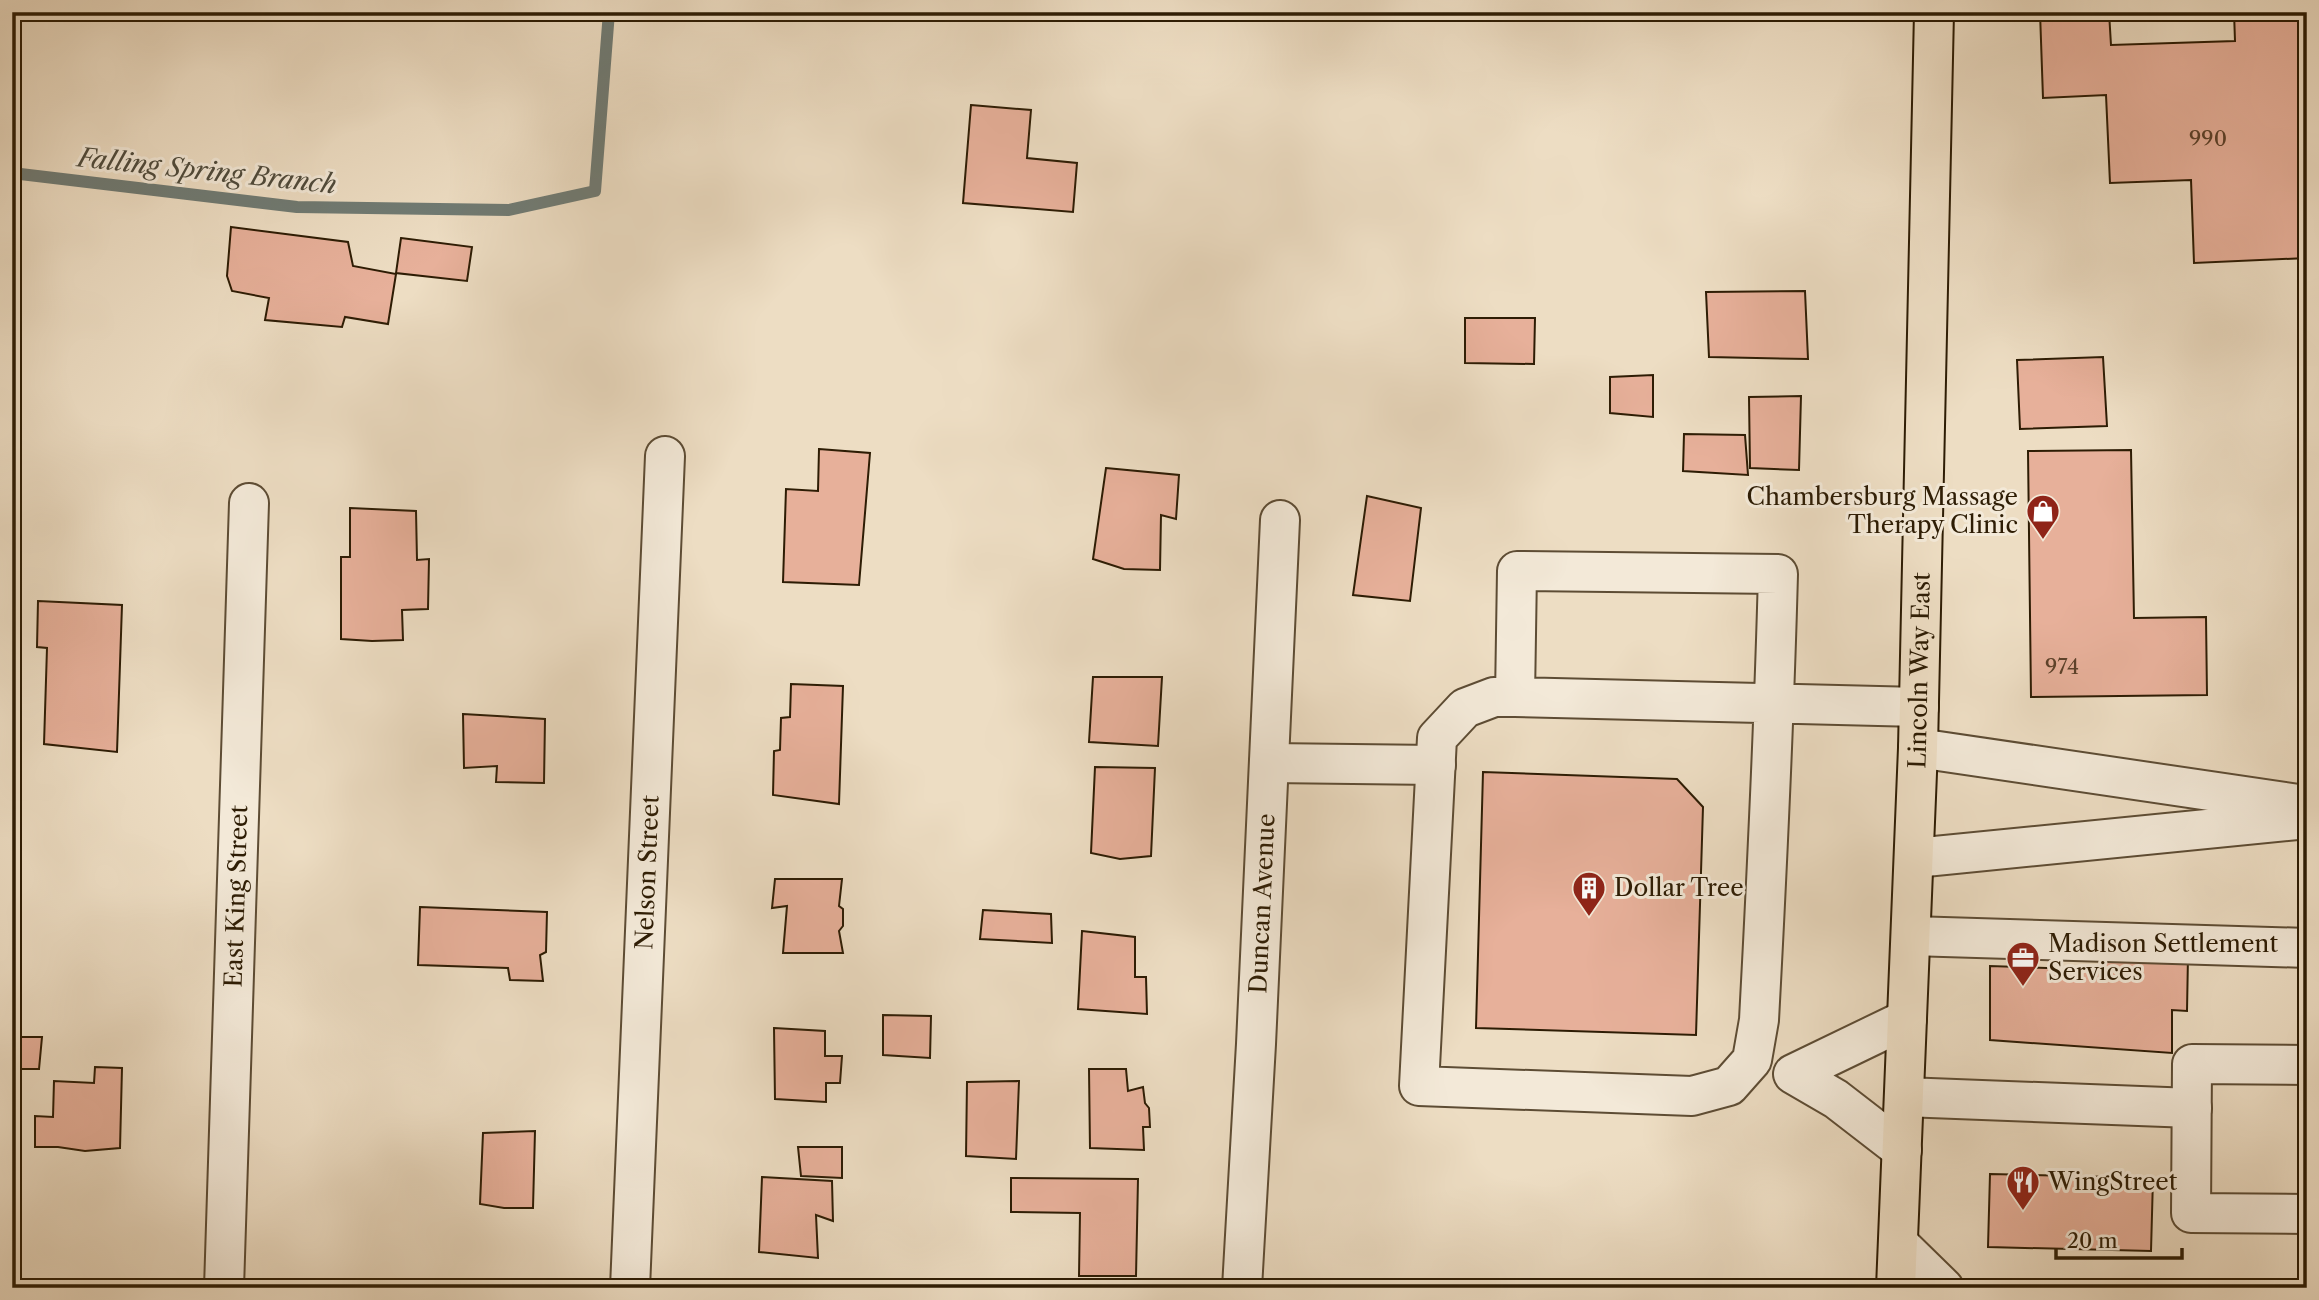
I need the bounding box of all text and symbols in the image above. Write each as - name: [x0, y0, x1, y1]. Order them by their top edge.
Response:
- house number: 990: [2189, 126, 2227, 151]
- water label: Falling Spring Branch: [74, 141, 338, 201]
- place label: Chambersburg Massage Therapy Clinic: [1746, 482, 2018, 539]
- shop icon: Chambersburg Massage Therapy Clinic: [2024, 492, 2062, 541]
- street label: Lincoln Way East: [1902, 571, 1936, 769]
- house number: 974: [2045, 654, 2079, 679]
- street label: Nelson Street: [629, 794, 665, 950]
- street label: East King Street: [219, 804, 253, 988]
- street label: Duncan Avenue: [1243, 813, 1281, 994]
- building icon: Dollar Tree: [1570, 869, 1608, 918]
- place label: Dollar Tree: [1614, 873, 1744, 902]
- place label: Madison Settlement Services: [2048, 929, 2278, 986]
- office icon: Madison Settlement Services: [2004, 939, 2042, 988]
- restaurant icon: WingStreet: [2004, 1163, 2042, 1212]
- place label: WingStreet: [2047, 1167, 2178, 1196]
- scale bar: [2056, 1216, 2182, 1260]
- text: 20 m: [2067, 1228, 2118, 1253]

